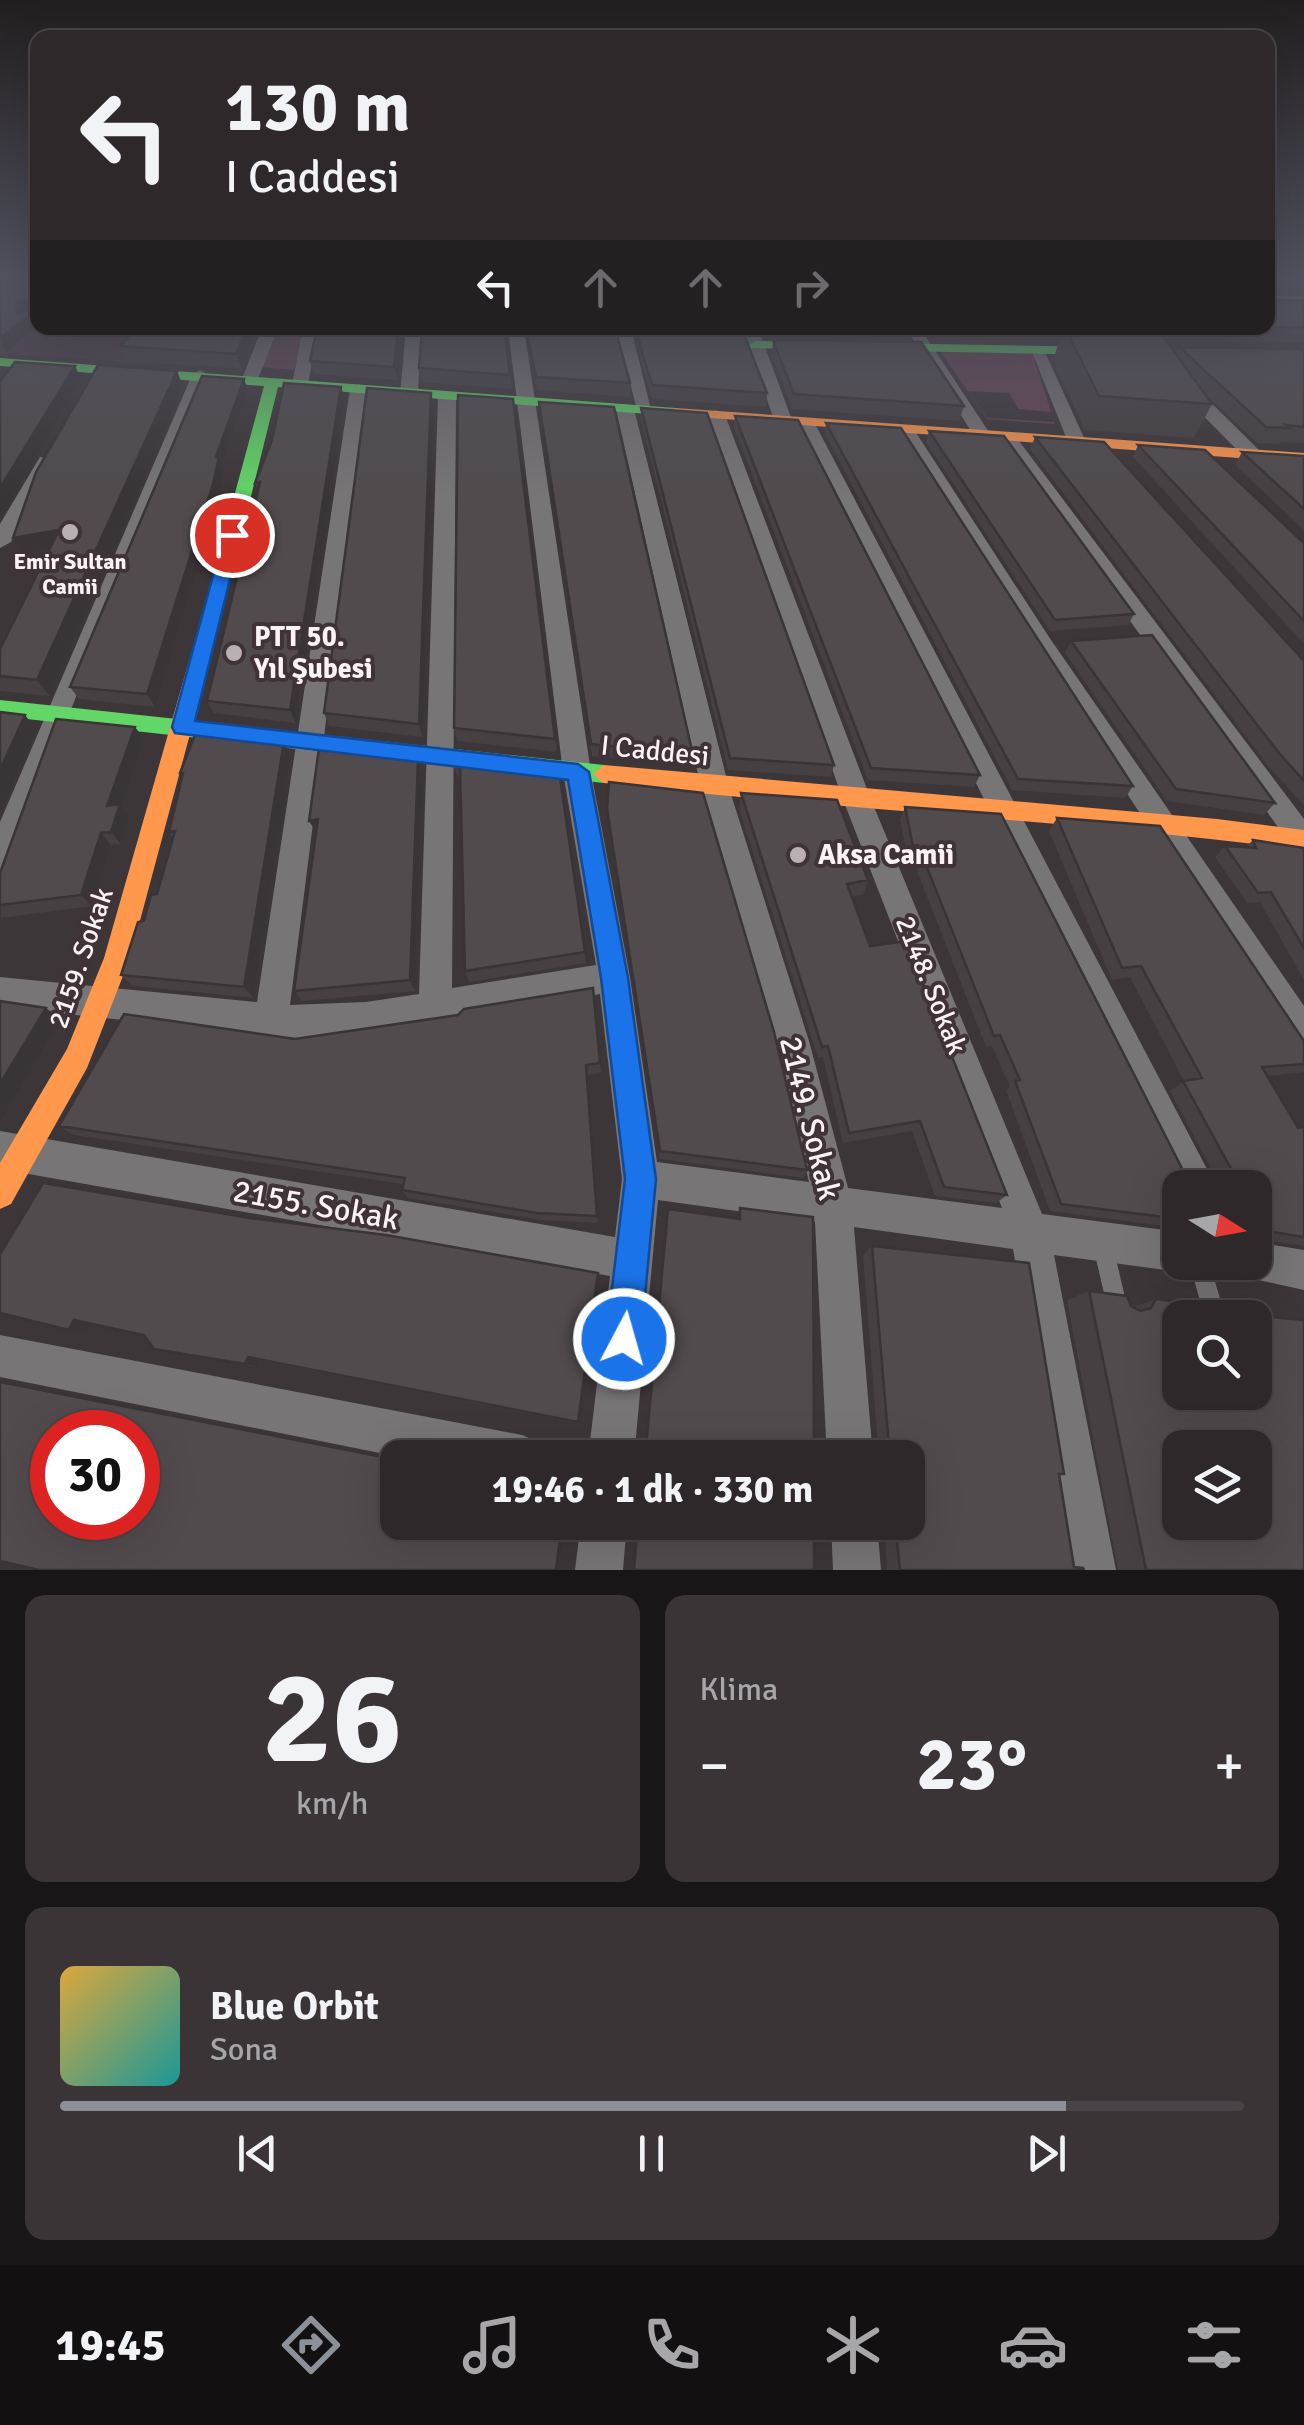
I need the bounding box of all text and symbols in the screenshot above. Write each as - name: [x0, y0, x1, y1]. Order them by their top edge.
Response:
- text: 130 m: [225, 64, 410, 150]
- icon: left: [60, 70, 190, 200]
- text: I Caddesi: [225, 150, 400, 205]
- icon: left: [468, 260, 523, 315]
- icon: ahead: [573, 260, 628, 315]
- icon: ahead: [678, 260, 733, 315]
- icon: right: [783, 260, 838, 315]
- pin: [190, 493, 275, 578]
- icon: arrive: [205, 508, 260, 563]
- marker: Emir Sultan Camii: [59, 521, 81, 543]
- place label: Emir Sultan Camii: [13, 548, 127, 600]
- place label: PTT 50. Yıl Şubesi: [253, 620, 373, 686]
- marker: PTT 50. Yıl Şubesi: [223, 642, 245, 664]
- street label: I Caddesi: [599, 728, 711, 774]
- place label: Aksa Camii: [818, 838, 954, 872]
- marker: Aksa Camii: [787, 844, 809, 866]
- street label: 2159. Sokak: [41, 883, 121, 1033]
- street label: 2148. Sokak: [888, 911, 974, 1059]
- street label: 2149. Sokak: [771, 1032, 849, 1204]
- north arrow: [1162, 1170, 1272, 1280]
- map controls: [1162, 1170, 1272, 1540]
- street label: 2155. Sokak: [230, 1171, 402, 1239]
- position arrow: [572, 1287, 676, 1391]
- button: search: [1162, 1300, 1272, 1410]
- speed limit sign: 30: [30, 1410, 160, 1540]
- button: layers: [1162, 1430, 1272, 1540]
- text: 19:46 · 1 dk · 330 m: [492, 1466, 813, 1513]
- text: 26: [262, 1639, 402, 1799]
- text: Klima: [700, 1670, 778, 1709]
- text: 23°: [916, 1718, 1027, 1811]
- text: −: [700, 1732, 729, 1800]
- text: +: [1214, 1732, 1244, 1800]
- text: km/h: [296, 1784, 368, 1823]
- text: Blue Orbit: [210, 1983, 379, 2030]
- text: Sona: [210, 2030, 278, 2069]
- icon: previous: [230, 2126, 285, 2181]
- icon: pause: [624, 2126, 679, 2181]
- icon: next: [1019, 2126, 1074, 2181]
- icon: directions: [276, 2310, 346, 2380]
- icon: music: [457, 2310, 527, 2380]
- icon: phone: [637, 2310, 707, 2380]
- icon: climate: [818, 2310, 888, 2380]
- icon: car: [998, 2310, 1068, 2380]
- icon: filters: [1179, 2310, 1249, 2380]
- text: 19:45: [55, 2318, 166, 2373]

